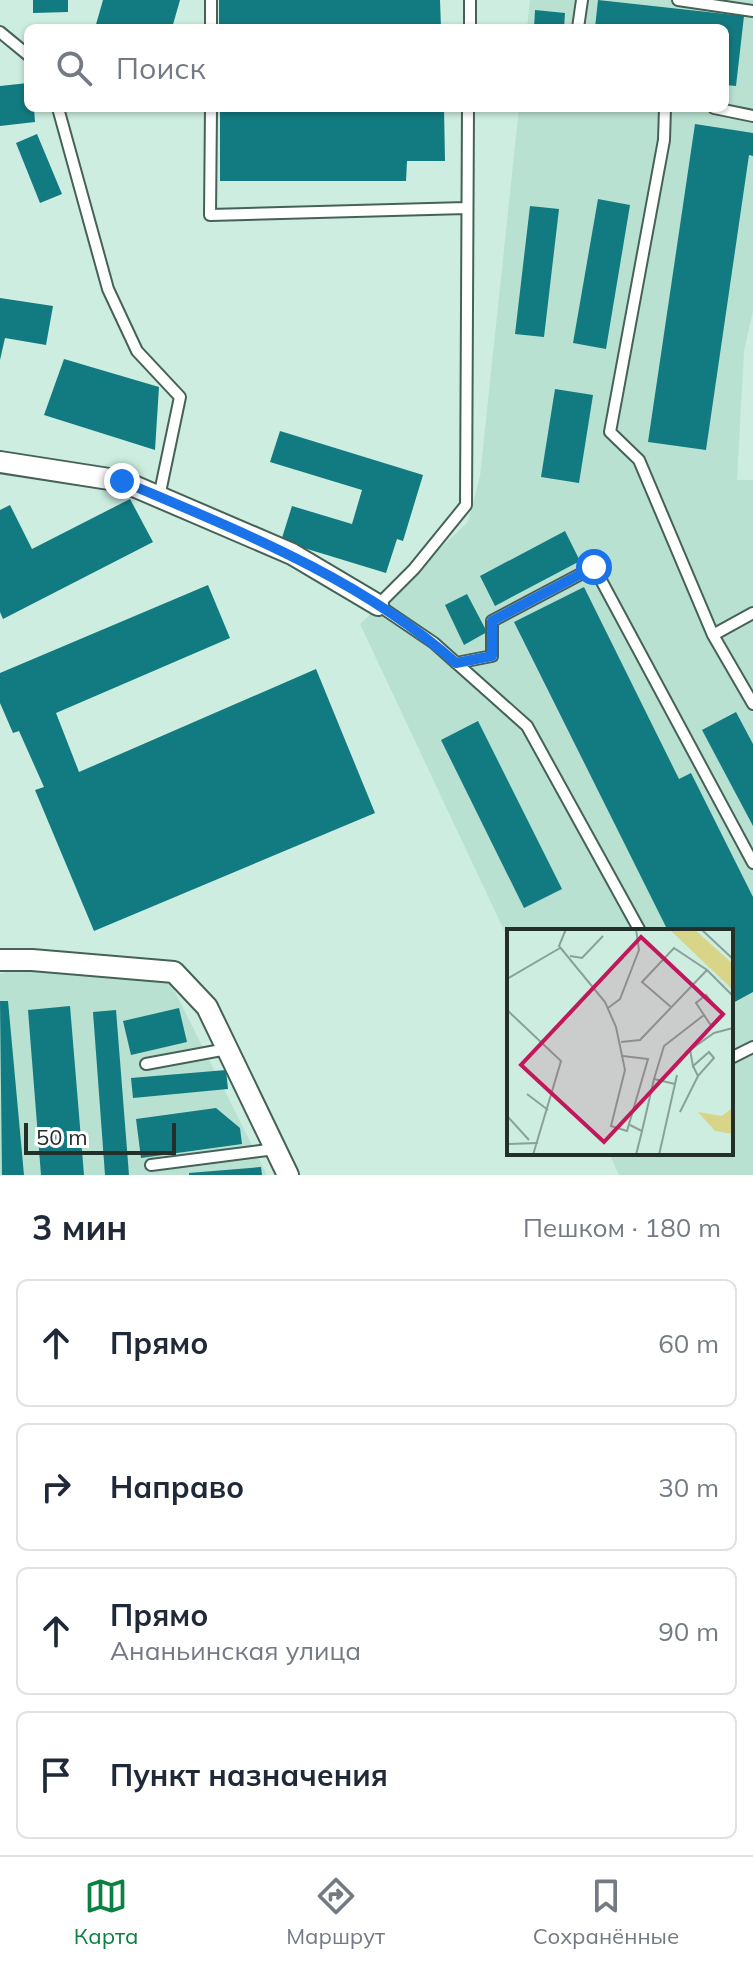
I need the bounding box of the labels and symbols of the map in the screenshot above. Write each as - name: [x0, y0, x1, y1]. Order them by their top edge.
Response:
- route end: [104, 463, 140, 499]
- route start: [576, 549, 612, 585]
- inset map: [507, 929, 733, 1155]
- scale bar: [24, 1119, 176, 1155]

